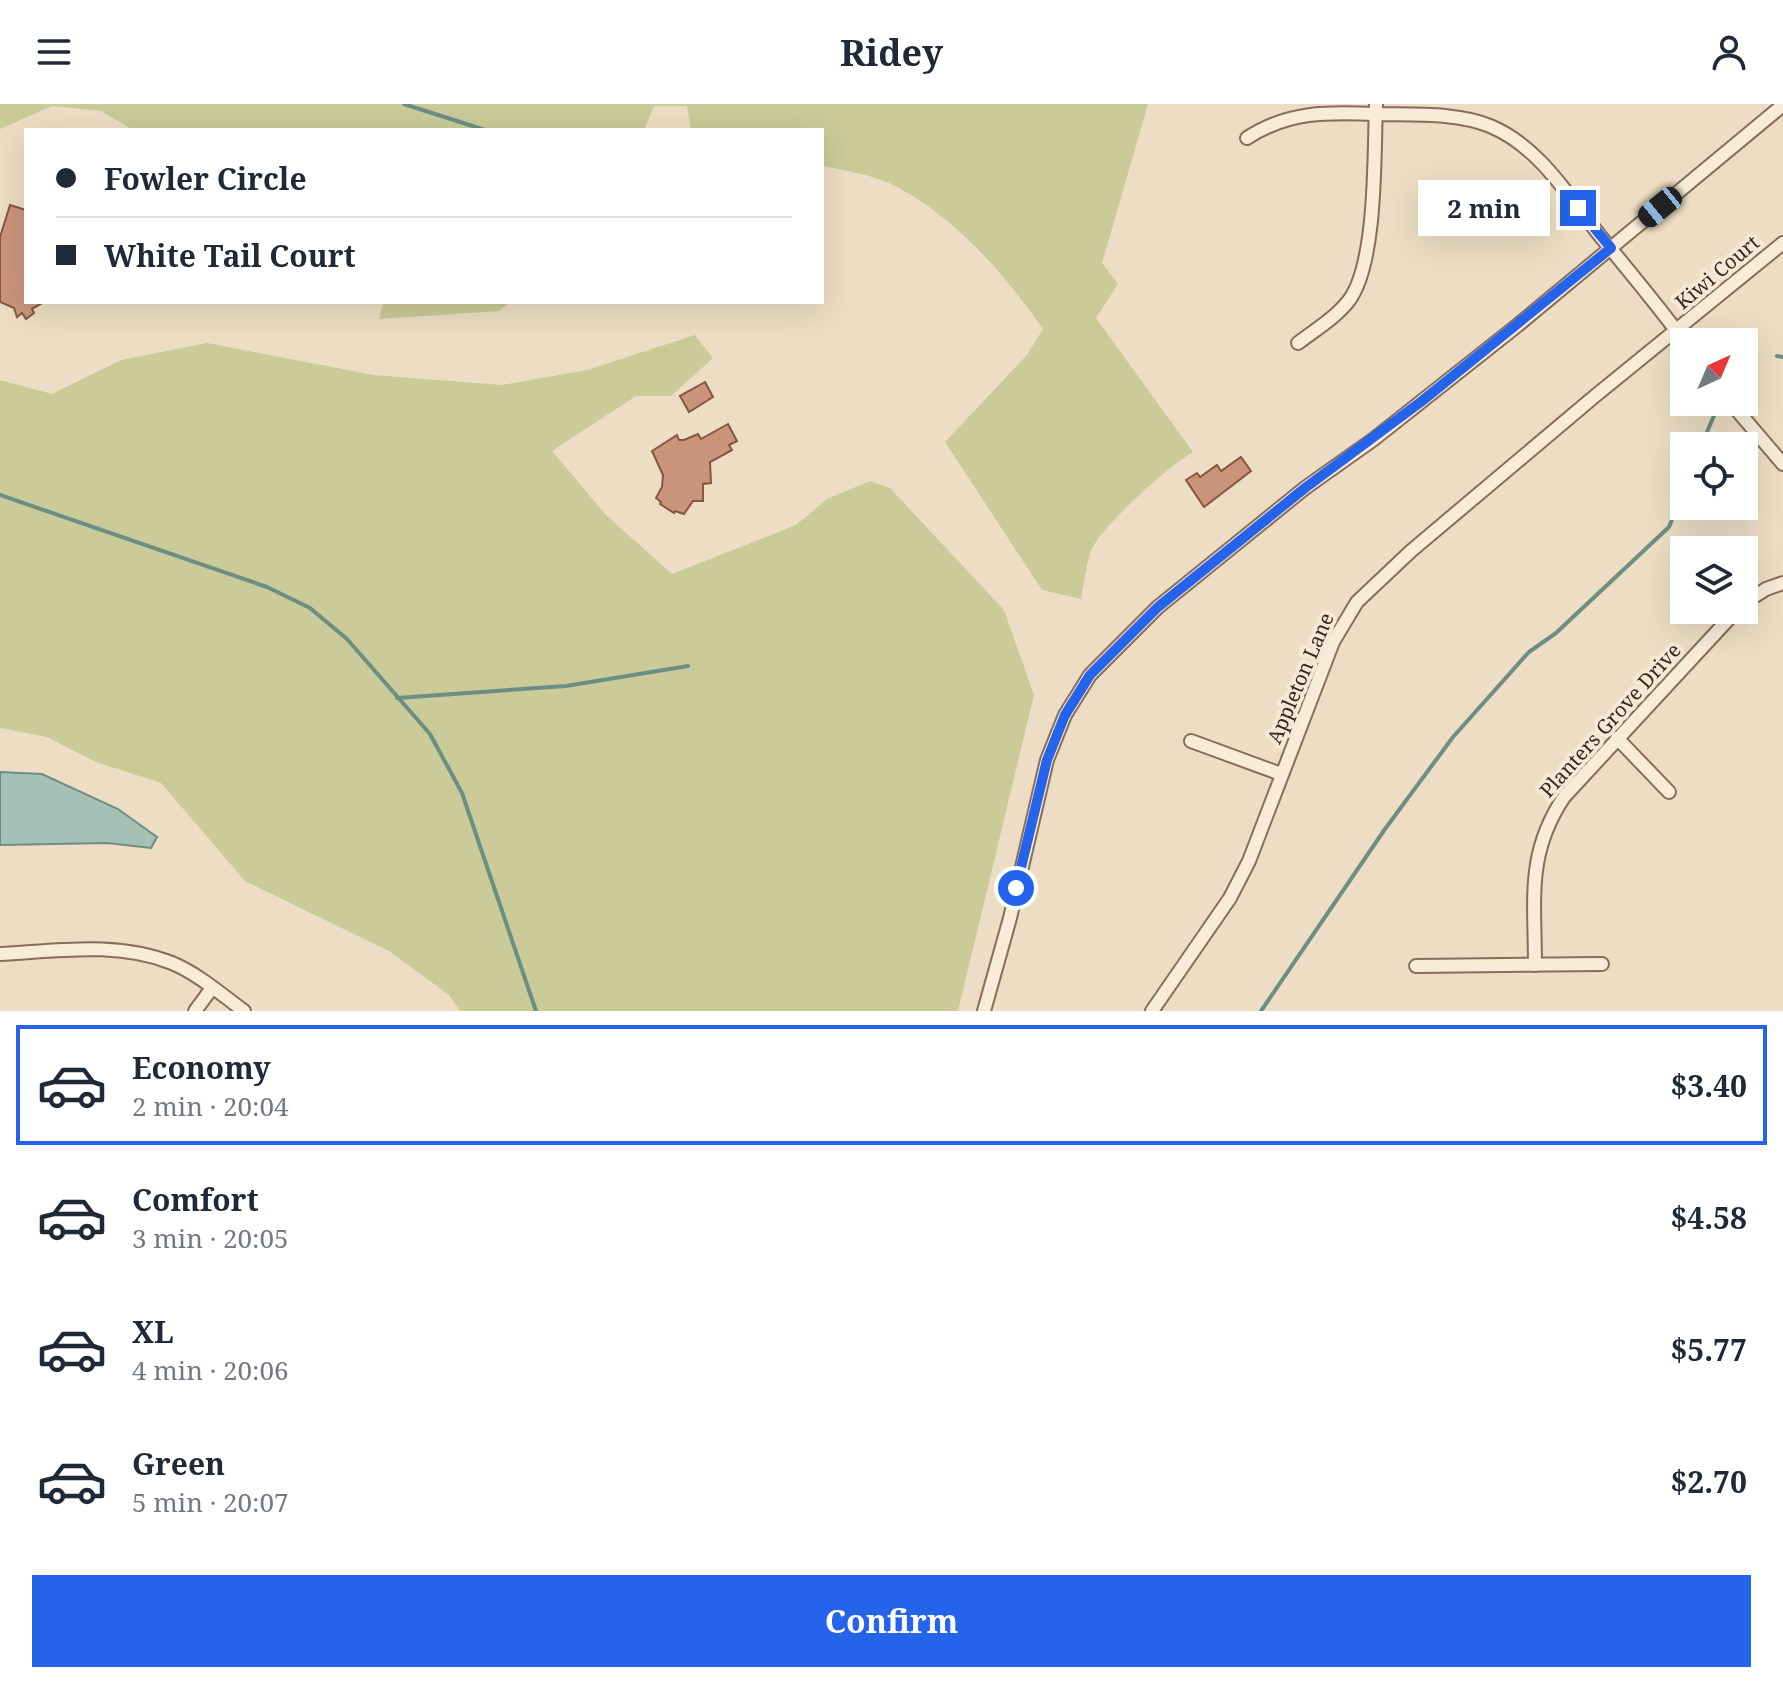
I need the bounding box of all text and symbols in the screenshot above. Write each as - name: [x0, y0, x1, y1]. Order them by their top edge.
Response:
- text: Ridey: [840, 28, 943, 77]
- icon: menu: [32, 30, 76, 74]
- icon: person: [1707, 30, 1751, 74]
- text: Fowler Circle: [104, 158, 307, 199]
- callout: 2 min: [1418, 180, 1550, 236]
- car: [1634, 183, 1686, 231]
- text: 2 min: [1447, 190, 1521, 226]
- route end: [1560, 190, 1596, 226]
- street label: Kiwi Court: [1669, 229, 1765, 315]
- text: White Tail Court: [104, 235, 356, 276]
- north arrow: [1670, 328, 1758, 416]
- map controls: [1670, 328, 1758, 624]
- button: locate: [1670, 432, 1758, 520]
- button: layers: [1670, 536, 1758, 624]
- street label: Appleton Lane: [1260, 608, 1340, 748]
- street label: Planters Grove Drive: [1533, 637, 1687, 803]
- route start: [998, 870, 1034, 906]
- text: Economy: [132, 1047, 271, 1088]
- icon: car: [36, 1049, 108, 1121]
- text: $3.40: [1670, 1065, 1747, 1106]
- text: 2 min · 20:04: [132, 1088, 289, 1124]
- text: Comfort: [132, 1179, 259, 1220]
- icon: car: [36, 1181, 108, 1253]
- text: $4.58: [1670, 1197, 1747, 1238]
- text: 3 min · 20:05: [132, 1220, 289, 1256]
- text: XL: [132, 1311, 174, 1352]
- icon: car: [36, 1313, 108, 1385]
- text: $5.77: [1670, 1329, 1747, 1370]
- text: 4 min · 20:06: [132, 1352, 289, 1388]
- text: Green: [132, 1443, 225, 1484]
- icon: car: [36, 1445, 108, 1517]
- text: $2.70: [1670, 1461, 1747, 1502]
- text: 5 min · 20:07: [132, 1484, 289, 1520]
- button: Confirm: [32, 1575, 1751, 1667]

